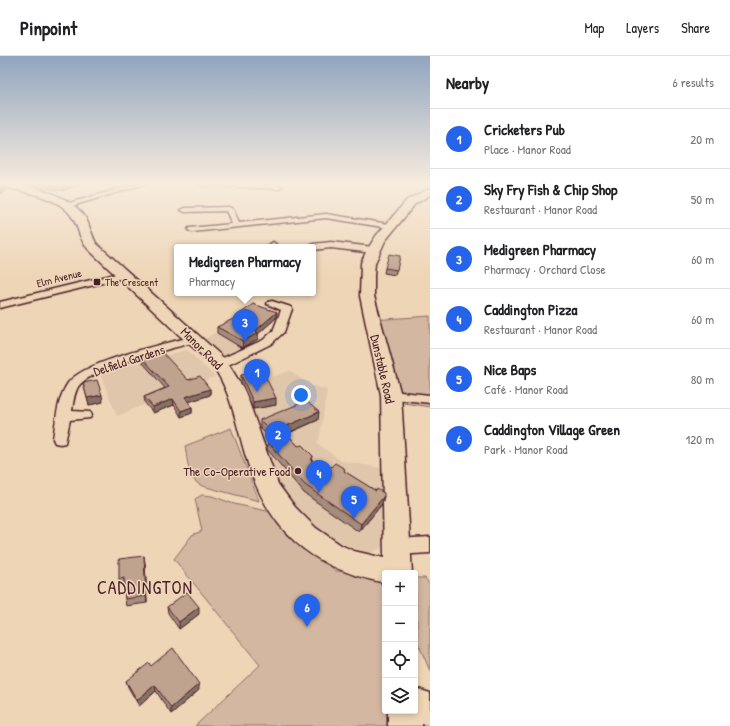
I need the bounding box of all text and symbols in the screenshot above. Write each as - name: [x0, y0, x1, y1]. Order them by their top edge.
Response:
- text: Pinpoint: [20, 15, 77, 41]
- text: Map: [584, 18, 604, 37]
- text: Layers: [626, 18, 659, 37]
- text: Share: [681, 18, 710, 37]
- text: Nearby: [446, 71, 489, 94]
- text: 6 results: [673, 73, 714, 91]
- text: Cricketers Pub: [484, 119, 565, 140]
- text: 1: [457, 130, 461, 148]
- text: 20 m: [690, 130, 714, 148]
- text: Place · Manor Road: [484, 140, 571, 158]
- text: Sky Fry Fish & Chip Shop: [484, 179, 617, 200]
- text: 2: [456, 190, 462, 208]
- text: 50 m: [691, 190, 714, 208]
- text: Restaurant · Manor Road: [484, 200, 597, 218]
- text: Medigreen Pharmacy: [484, 239, 596, 260]
- popup: [174, 244, 316, 296]
- text: 3: [456, 250, 462, 268]
- text: 60 m: [691, 250, 714, 268]
- text: Medigreen Pharmacy: [189, 251, 301, 272]
- text: Pharmacy · Orchard Close: [484, 260, 606, 278]
- street label: Elm Avenue: [35, 266, 83, 290]
- text: Pharmacy: [189, 272, 235, 290]
- place label: The Crescent: [105, 275, 158, 289]
- marker: The Crescent: [92, 277, 102, 287]
- text: Caddington Pizza: [484, 299, 577, 320]
- pin: 3: [232, 309, 258, 342]
- text: 4: [457, 310, 461, 328]
- text: 60 m: [691, 310, 714, 328]
- text: Restaurant · Manor Road: [484, 320, 597, 338]
- street label: Manor Road: [177, 323, 227, 373]
- street label: Dunstable Road: [366, 333, 400, 405]
- street label: Delfield Gardens: [91, 340, 167, 380]
- pin: 1: [244, 359, 270, 392]
- text: Nice Baps: [484, 359, 536, 380]
- text: 5: [456, 370, 462, 388]
- text: 80 m: [691, 370, 714, 388]
- text: Café · Manor Road: [484, 380, 568, 398]
- your location: [291, 385, 311, 405]
- text: Caddington Village Green: [484, 419, 620, 440]
- pin: 2: [265, 421, 291, 454]
- text: 6: [456, 430, 462, 448]
- text: 120 m: [686, 430, 714, 448]
- text: Park · Manor Road: [484, 440, 568, 458]
- pin: 4: [306, 460, 332, 493]
- place label: The Co-Operative Food: [183, 462, 290, 480]
- marker: The Co-Operative Food: [293, 466, 303, 476]
- pin: 5: [341, 486, 367, 519]
- map controls: [382, 570, 418, 714]
- button: +: [382, 570, 418, 606]
- district label: CADDINGTON: [97, 575, 193, 600]
- pin: 6: [294, 594, 320, 627]
- button: −: [382, 606, 418, 642]
- button: locate: [382, 642, 418, 678]
- button: layers: [382, 678, 418, 714]

